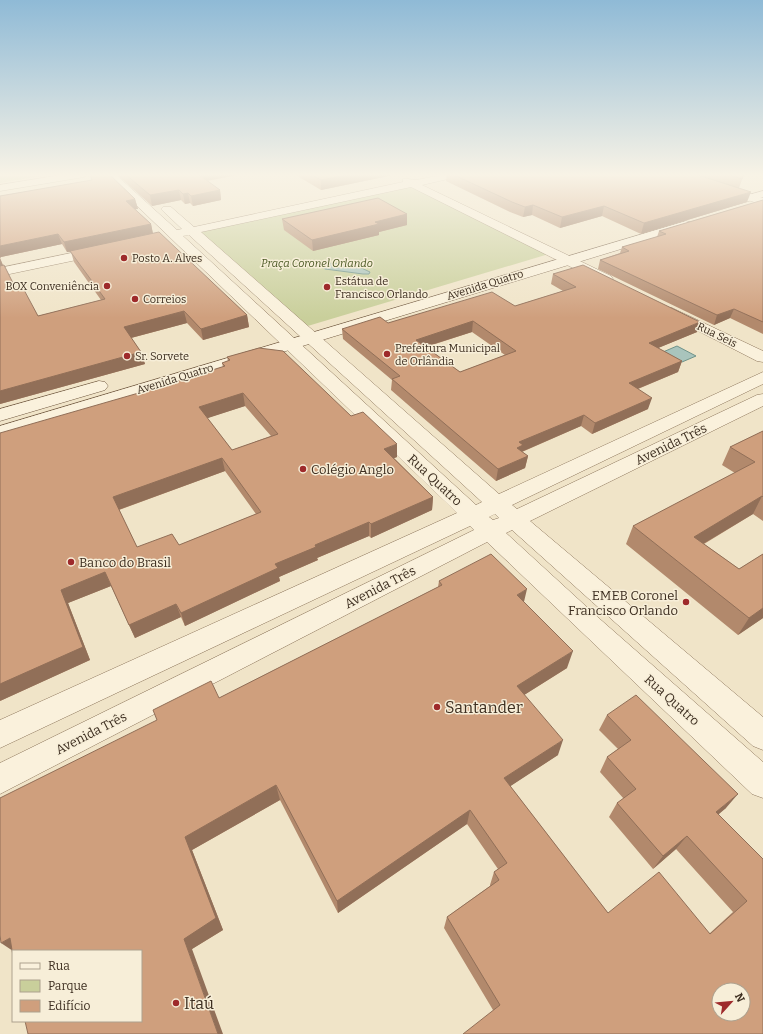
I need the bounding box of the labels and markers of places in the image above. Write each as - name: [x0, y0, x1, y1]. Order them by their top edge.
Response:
- place label: Posto A. Alves: [132, 252, 202, 265]
- marker: Posto A. Alves: [119, 253, 129, 263]
- place label: Estátua de Francisco Orlando: [335, 275, 428, 301]
- place label: BOX Conveniência: [5, 280, 99, 293]
- marker: BOX Conveniência: [102, 281, 112, 291]
- marker: Estátua de Francisco Orlando: [322, 282, 332, 292]
- place label: Correios: [143, 293, 186, 306]
- marker: Correios: [130, 294, 140, 304]
- place label: Prefeitura Municipal de Orlândia: [395, 342, 500, 368]
- marker: Prefeitura Municipal de Orlândia: [382, 349, 392, 359]
- place label: Sr. Sorvete: [135, 350, 189, 363]
- marker: Sr. Sorvete: [122, 351, 132, 361]
- place label: Colégio Anglo: [311, 462, 394, 477]
- marker: Colégio Anglo: [298, 464, 308, 474]
- place label: Banco do Brasil: [79, 555, 171, 570]
- marker: Banco do Brasil: [66, 557, 76, 567]
- place label: EMEB Coronel Francisco Orlando: [568, 588, 678, 618]
- marker: EMEB Coronel Francisco Orlando: [681, 597, 691, 607]
- place label: Santander: [445, 698, 523, 717]
- marker: Santander: [432, 702, 442, 712]
- place label: Itaú: [184, 994, 214, 1013]
- marker: Itaú: [171, 998, 181, 1008]

